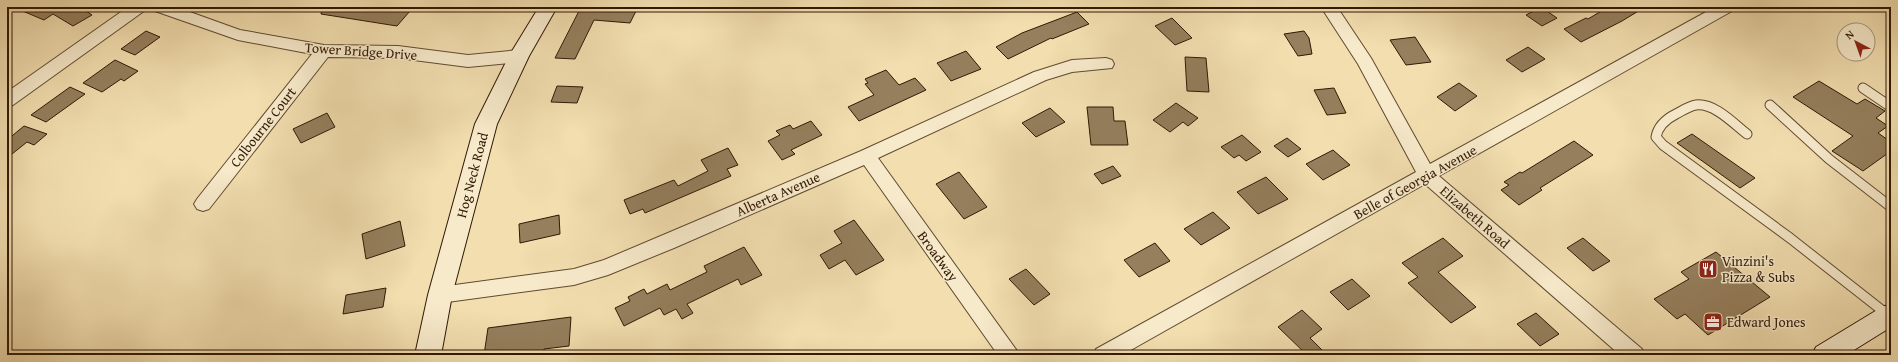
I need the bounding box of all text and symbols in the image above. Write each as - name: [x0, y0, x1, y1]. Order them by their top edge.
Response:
- north arrow: [1836, 22, 1876, 62]
- text: N: [1841, 26, 1858, 43]
- street label: Tower Bridge Drive: [304, 37, 418, 65]
- street label: Colbourne Court: [225, 83, 301, 171]
- street label: Hog Neck Road: [451, 130, 493, 220]
- street label: Belle of Georgia Avenue: [1350, 140, 1481, 224]
- street label: Alberta Avenue: [733, 166, 823, 221]
- street label: Elizabeth Road: [1436, 181, 1515, 253]
- street label: Broadway: [913, 227, 963, 285]
- place label: Vinzini's Pizza & Subs: [1722, 251, 1795, 287]
- restaurant icon: Vinzini's Pizza & Subs: [1697, 258, 1719, 280]
- office icon: Edward Jones: [1702, 311, 1724, 333]
- place label: Edward Jones: [1727, 312, 1806, 332]

